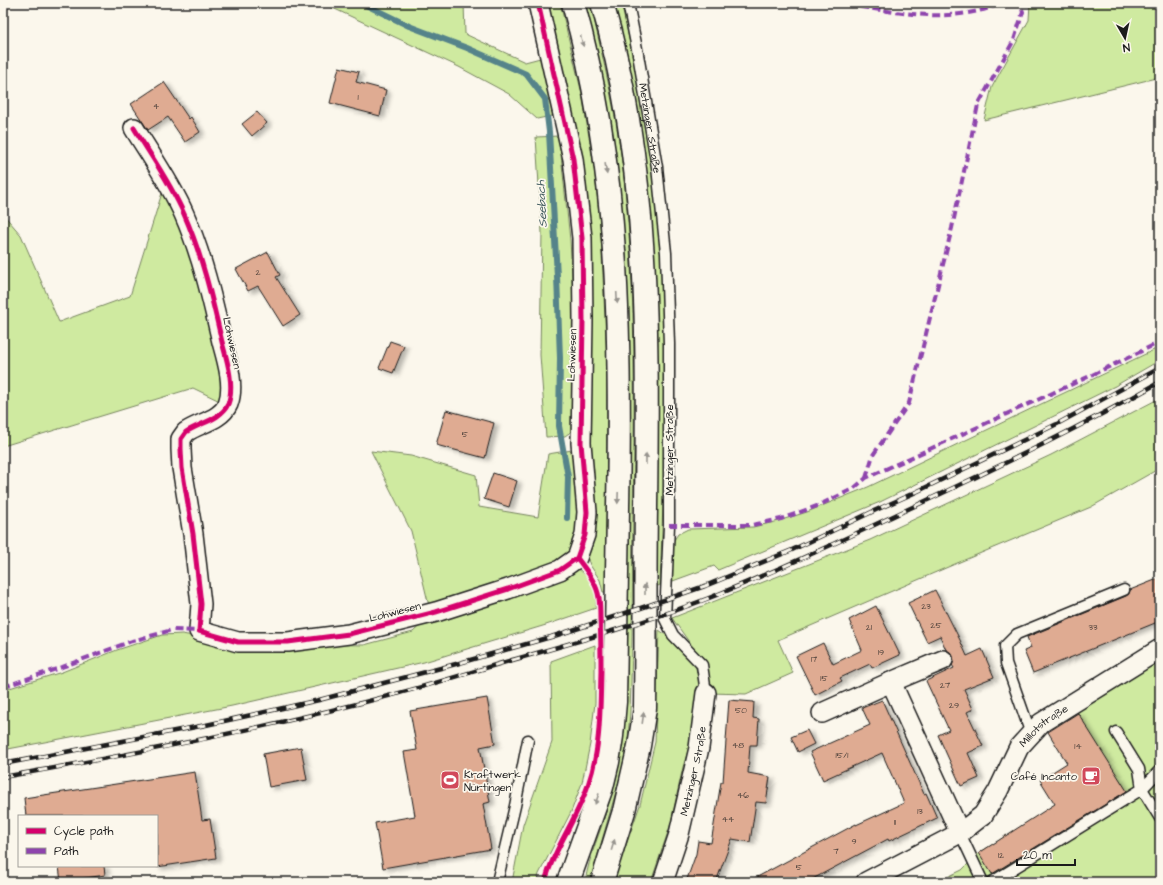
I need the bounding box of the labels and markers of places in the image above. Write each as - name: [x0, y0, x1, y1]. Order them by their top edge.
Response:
- cafe icon: Café Incanto: [1080, 765, 1102, 787]
- place label: Kraftwerk Nürtingen: [464, 767, 521, 796]
- sports icon: Kraftwerk Nürtingen: [439, 769, 461, 791]
- place label: Café Incanto: [1011, 769, 1078, 784]

